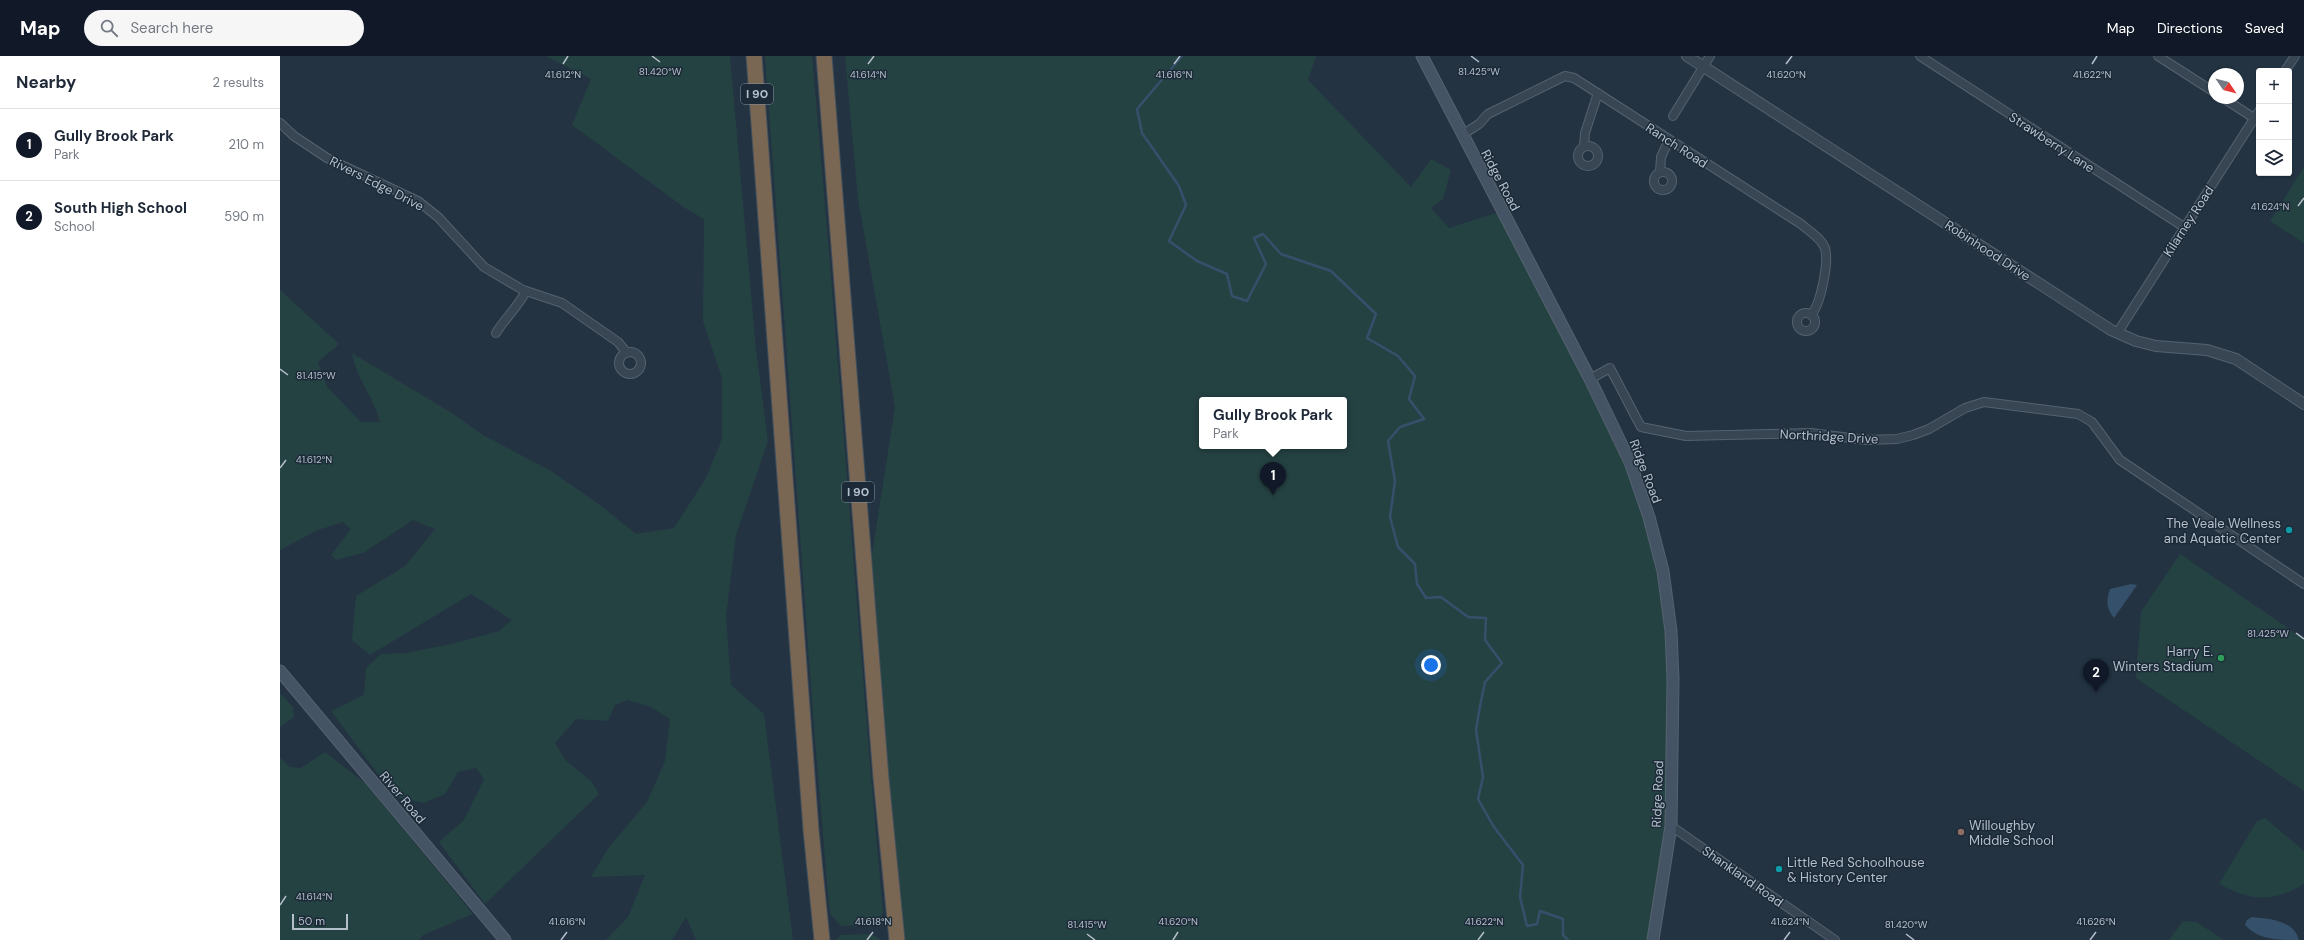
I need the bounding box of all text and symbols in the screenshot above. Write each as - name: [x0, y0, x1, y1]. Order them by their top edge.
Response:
- search box: [84, 10, 364, 46]
- text: Map: [20, 16, 60, 41]
- icon: search: [98, 17, 120, 39]
- text: Search here: [130, 18, 213, 38]
- text: Map: [2107, 19, 2135, 37]
- text: Directions: [2157, 19, 2223, 37]
- text: Saved: [2245, 19, 2284, 37]
- text: 81.420°W: [639, 65, 682, 78]
- text: 81.425°W: [1458, 65, 1500, 78]
- text: 41.612°N: [545, 68, 581, 81]
- text: 41.614°N: [850, 68, 886, 81]
- text: 41.616°N: [1156, 68, 1193, 81]
- text: 41.620°N: [1766, 68, 1806, 81]
- text: 41.622°N: [2073, 68, 2111, 81]
- north arrow: [2208, 68, 2244, 104]
- map controls: [2256, 68, 2292, 176]
- button: +: [2256, 68, 2292, 104]
- text: Nearby: [16, 71, 76, 93]
- text: 2 results: [213, 74, 264, 91]
- road number: I 90: [741, 84, 773, 104]
- button: −: [2256, 104, 2292, 140]
- street label: Strawberry Lane: [2006, 108, 2098, 176]
- street label: Ranch Road: [1642, 119, 1711, 172]
- text: Gully Brook Park: [54, 126, 174, 146]
- text: 1: [27, 136, 31, 153]
- text: 210 m: [229, 136, 264, 153]
- button: layers: [2256, 140, 2292, 176]
- text: Park: [54, 146, 80, 163]
- street label: Ridge Road: [1477, 147, 1524, 214]
- street label: Rivers Edge Drive: [327, 152, 427, 215]
- street label: Kilarney Road: [2159, 183, 2218, 260]
- text: South High School: [54, 198, 187, 218]
- text: 41.624°N: [2251, 200, 2290, 213]
- text: 2: [25, 208, 33, 225]
- text: 590 m: [224, 208, 264, 225]
- street label: Robinhood Drive: [1942, 216, 2034, 285]
- text: School: [54, 218, 95, 235]
- text: 81.415°W: [296, 369, 336, 382]
- popup: [1199, 397, 1347, 449]
- text: Gully Brook Park: [1213, 405, 1333, 425]
- text: Park: [1213, 425, 1239, 442]
- street label: Northridge Drive: [1779, 425, 1879, 448]
- street label: Ridge Road: [1626, 437, 1665, 506]
- text: 41.612°N: [296, 453, 332, 466]
- pin: 1: [1260, 462, 1286, 495]
- road number: I 90: [842, 482, 874, 502]
- place label: The Veale Wellness and Aquatic Center: [2164, 515, 2281, 547]
- marker: The Veale Wellness and Aquatic Center: [2284, 525, 2294, 535]
- text: 81.425°W: [2247, 627, 2289, 640]
- place label: Harry E. Winters Stadium: [2113, 643, 2213, 675]
- marker: Harry E. Winters Stadium: [2216, 653, 2226, 663]
- your location: [1421, 655, 1441, 675]
- pin: 2: [2083, 659, 2109, 692]
- street label: Ridge Road: [1648, 760, 1667, 828]
- street label: River Road: [376, 768, 429, 827]
- place label: Willoughby Middle School: [1969, 817, 2054, 849]
- marker: Willoughby Middle School: [1956, 827, 1966, 837]
- street label: Shankland Road: [1699, 842, 1787, 911]
- place label: Little Red Schoolhouse & History Center: [1787, 854, 1925, 886]
- marker: Little Red Schoolhouse & History Center: [1774, 864, 1784, 874]
- text: 41.614°N: [296, 890, 332, 903]
- scale bar: [292, 912, 348, 931]
- text: 50 m: [298, 914, 325, 928]
- text: 41.616°N: [549, 915, 586, 928]
- text: 41.618°N: [855, 915, 891, 928]
- text: 41.620°N: [1158, 915, 1198, 928]
- text: 41.622°N: [1465, 915, 1503, 928]
- text: 41.624°N: [1771, 915, 1810, 928]
- text: 41.626°N: [2076, 915, 2116, 928]
- text: 81.415°W: [1067, 918, 1107, 931]
- text: 81.420°W: [1885, 918, 1928, 931]

